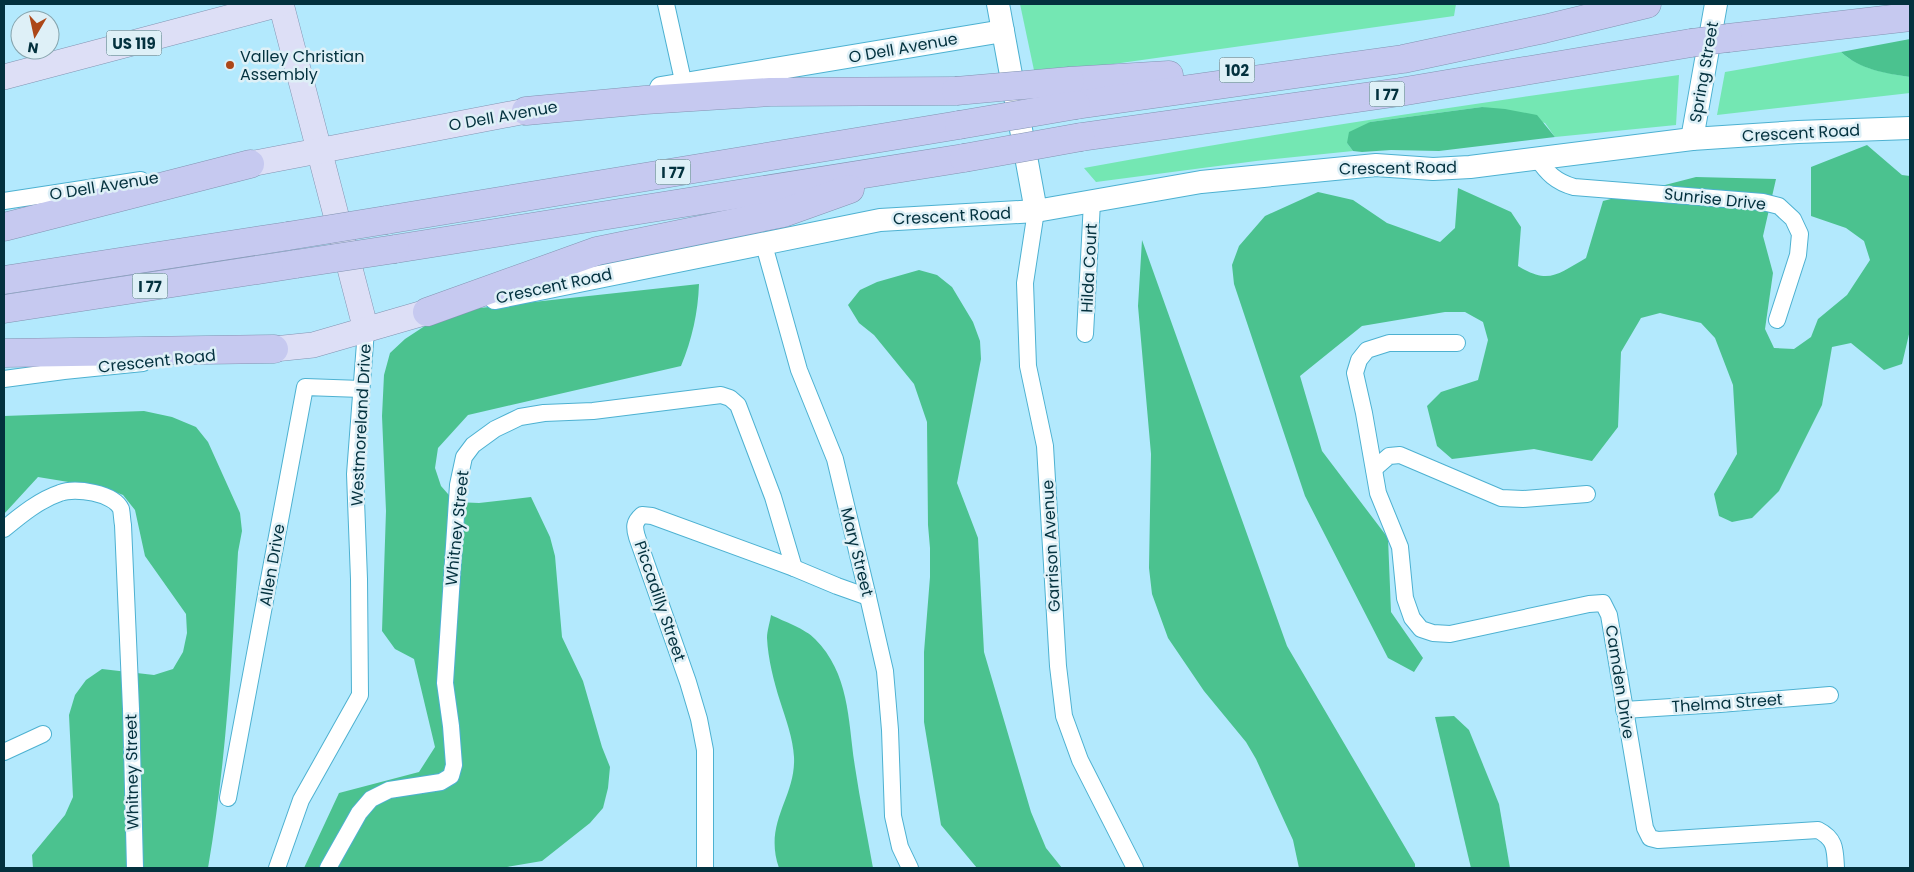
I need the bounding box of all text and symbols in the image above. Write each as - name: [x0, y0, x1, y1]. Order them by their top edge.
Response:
- north arrow: [10, 10, 60, 60]
- street label: Spring Street: [1684, 19, 1724, 124]
- street label: O Dell Avenue: [847, 27, 959, 69]
- road number: US 119: [106, 30, 162, 56]
- text: N: [26, 37, 40, 59]
- place label: Valley Christian Assembly: [240, 45, 364, 86]
- road number: 102: [1220, 58, 1254, 82]
- marker: Valley Christian Assembly: [224, 59, 236, 71]
- road number: I 77: [1370, 82, 1404, 106]
- street label: O Dell Avenue: [447, 95, 559, 137]
- street label: Crescent Road: [1741, 118, 1861, 148]
- street label: Crescent Road: [1339, 155, 1457, 181]
- road number: I 77: [656, 160, 690, 184]
- street label: O Dell Avenue: [48, 166, 160, 206]
- street label: Sunrise Drive: [1663, 182, 1767, 216]
- street label: Crescent Road: [892, 201, 1012, 231]
- street label: Hilda Court: [1075, 223, 1103, 313]
- street label: Crescent Road: [494, 262, 614, 310]
- road number: I 77: [132, 274, 168, 298]
- street label: Crescent Road: [97, 343, 217, 379]
- street label: Westmoreland Drive: [345, 343, 377, 507]
- street label: Whitney Street: [440, 469, 475, 587]
- street label: Garrison Avenue: [1036, 479, 1066, 613]
- street label: Mary Street: [835, 505, 879, 599]
- street label: Allen Drive: [253, 522, 291, 608]
- street label: Piccadilly Street: [629, 538, 691, 665]
- street label: Camden Drive: [1600, 623, 1640, 741]
- street label: Thelma Street: [1671, 688, 1783, 718]
- street label: Whitney Street: [119, 714, 145, 830]

